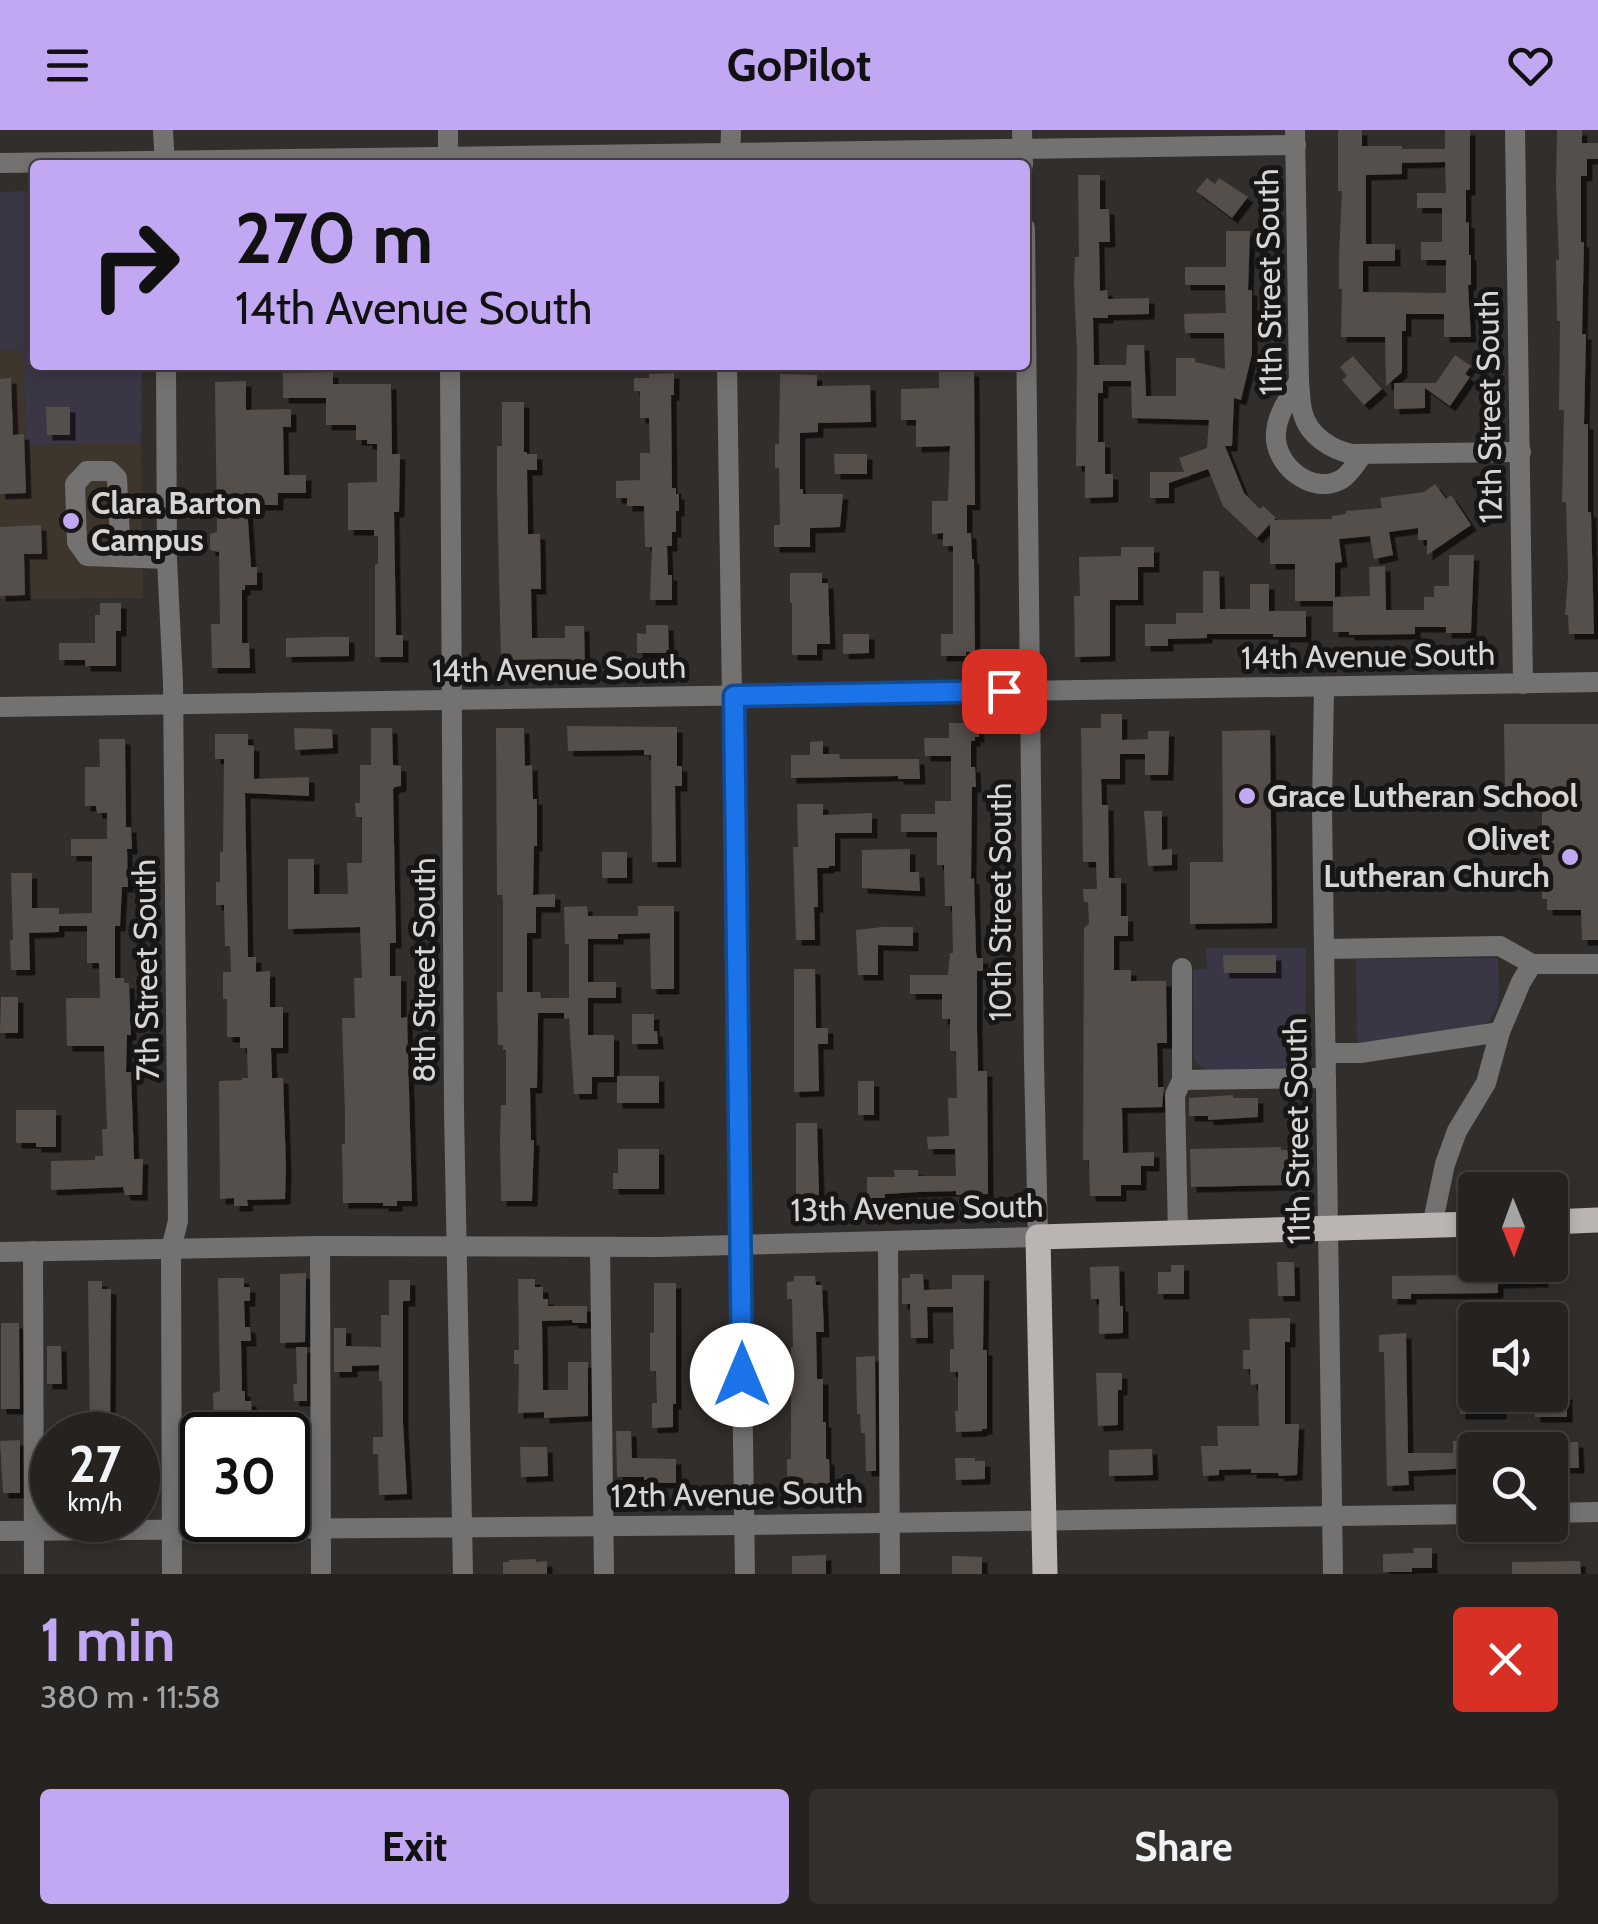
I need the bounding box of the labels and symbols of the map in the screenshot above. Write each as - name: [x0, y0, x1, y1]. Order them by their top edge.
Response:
- street label: 11th Street South: [1247, 168, 1290, 396]
- street label: 12th Street South: [1467, 290, 1510, 524]
- place label: Clara Barton Campus: [91, 483, 262, 559]
- marker: Clara Barton Campus: [60, 510, 82, 532]
- street label: 14th Avenue South: [1241, 634, 1495, 677]
- street label: 14th Avenue South: [432, 647, 686, 690]
- pin: [962, 649, 1047, 734]
- place label: Grace Lutheran School: [1267, 776, 1578, 815]
- street label: 10th Street South: [980, 783, 1019, 1021]
- marker: Grace Lutheran School: [1236, 785, 1258, 807]
- place label: Olivet Lutheran Church: [1323, 819, 1550, 895]
- marker: Olivet Lutheran Church: [1559, 846, 1581, 868]
- street label: 8th Street South: [404, 857, 443, 1083]
- street label: 7th Street South: [124, 859, 167, 1081]
- street label: 11th Street South: [1275, 1017, 1318, 1245]
- north arrow: [1458, 1172, 1568, 1282]
- street label: 13th Avenue South: [790, 1186, 1044, 1229]
- position arrow: [690, 1323, 794, 1427]
- speed limit sign: 30: [180, 1412, 310, 1542]
- street label: 12th Avenue South: [610, 1472, 864, 1515]

